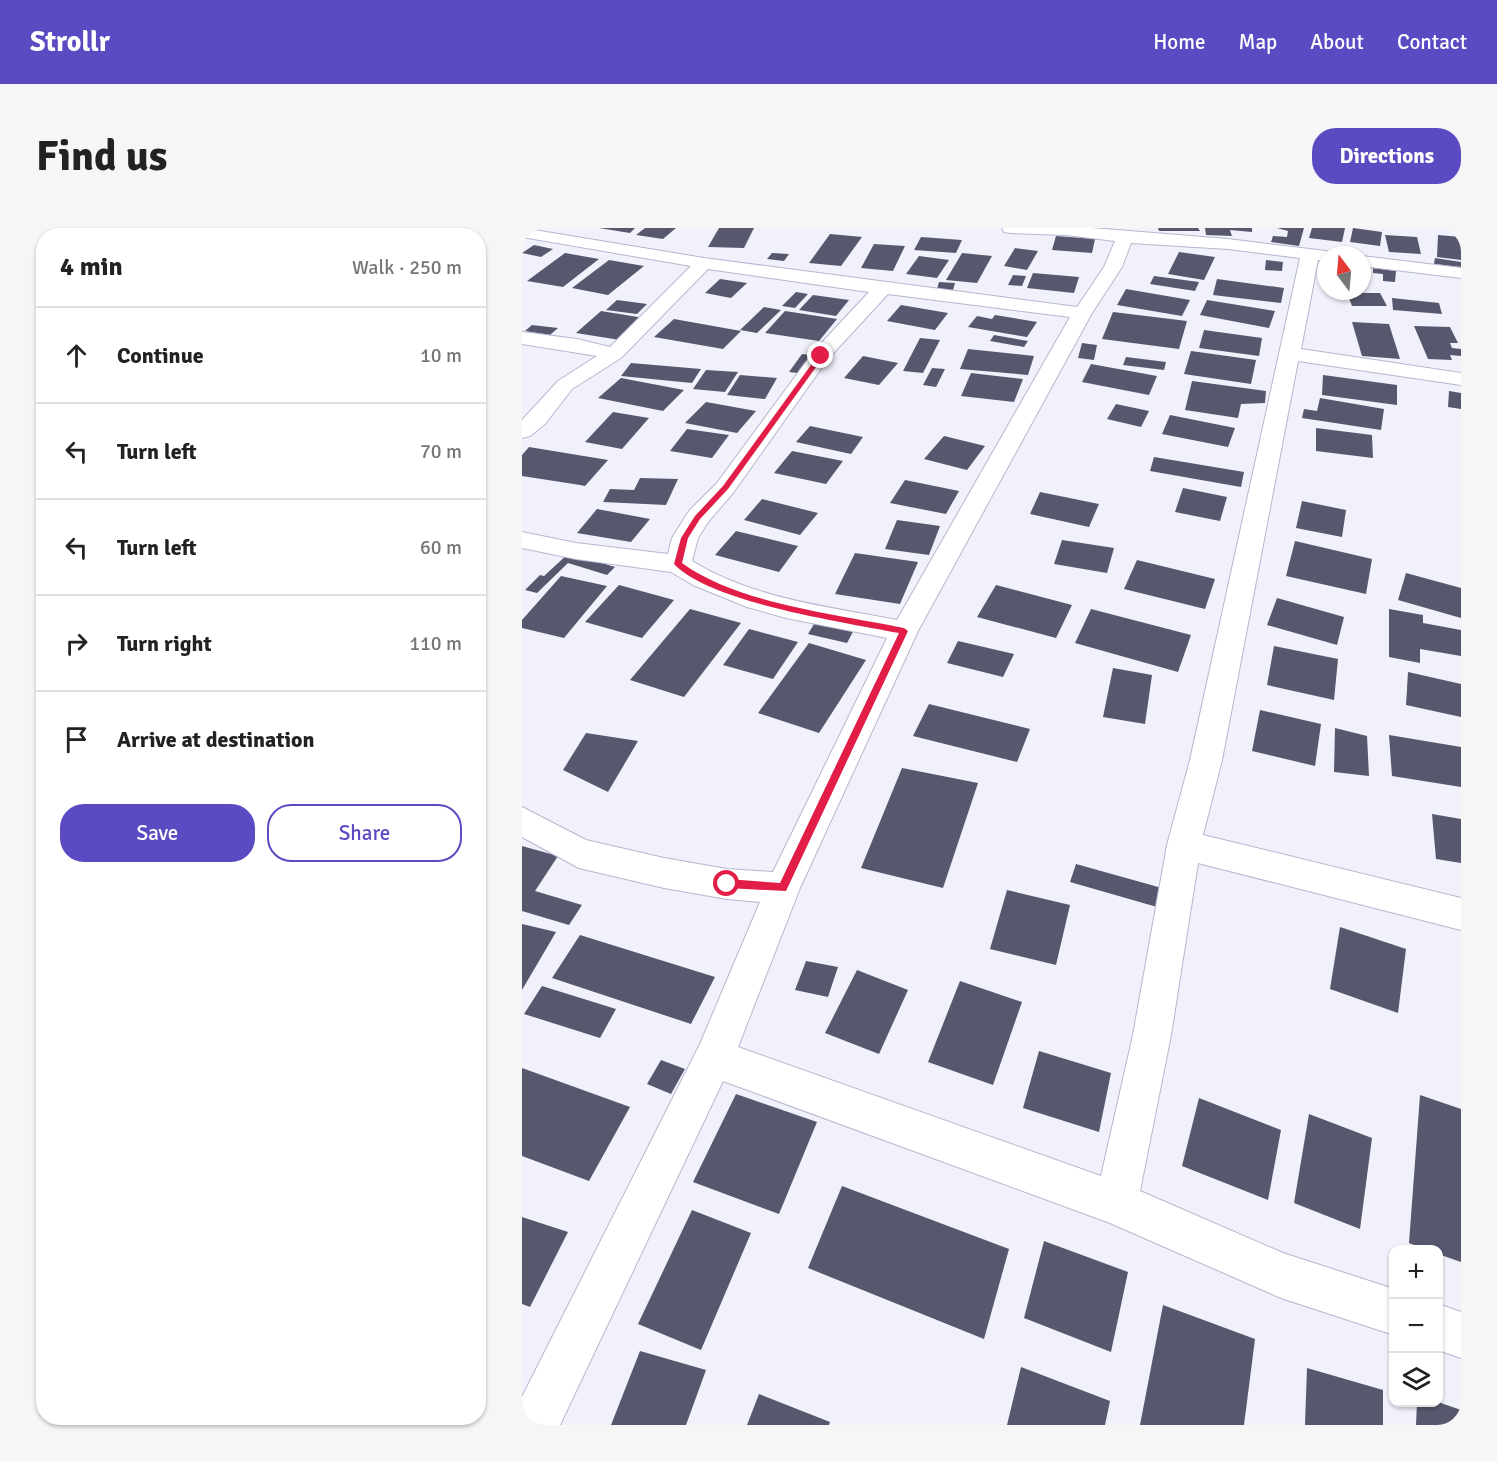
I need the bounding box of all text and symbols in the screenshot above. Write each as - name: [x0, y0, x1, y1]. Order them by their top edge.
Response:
- text: Strollr: [30, 25, 110, 59]
- text: Home: [1153, 29, 1206, 55]
- text: Map: [1239, 29, 1277, 55]
- text: About: [1310, 29, 1364, 55]
- text: Contact: [1397, 29, 1467, 55]
- button: Directions: [1312, 128, 1461, 184]
- text: Find us: [36, 131, 167, 182]
- north arrow: [1317, 246, 1371, 300]
- text: 4 min: [60, 251, 123, 283]
- text: Walk · 250 m: [352, 255, 462, 280]
- icon: ahead: [60, 339, 93, 372]
- text: Continue: [117, 342, 204, 369]
- route end: [807, 342, 833, 368]
- text: 10 m: [420, 343, 462, 368]
- icon: left: [60, 435, 93, 468]
- text: Turn left: [117, 438, 197, 465]
- text: 70 m: [420, 439, 462, 464]
- icon: left: [60, 531, 93, 564]
- text: Turn left: [117, 534, 197, 561]
- text: 60 m: [420, 535, 462, 560]
- icon: right: [60, 627, 93, 660]
- text: Turn right: [117, 630, 212, 657]
- text: 110 m: [409, 631, 462, 656]
- icon: arrive: [60, 723, 93, 756]
- text: Arrive at destination: [117, 726, 314, 753]
- button: Save: [60, 804, 255, 862]
- button: Share: [267, 804, 462, 862]
- route start: [713, 870, 739, 896]
- map controls: [1389, 1245, 1443, 1407]
- button: +: [1389, 1245, 1443, 1299]
- button: −: [1389, 1299, 1443, 1353]
- button: layers: [1389, 1353, 1443, 1407]

